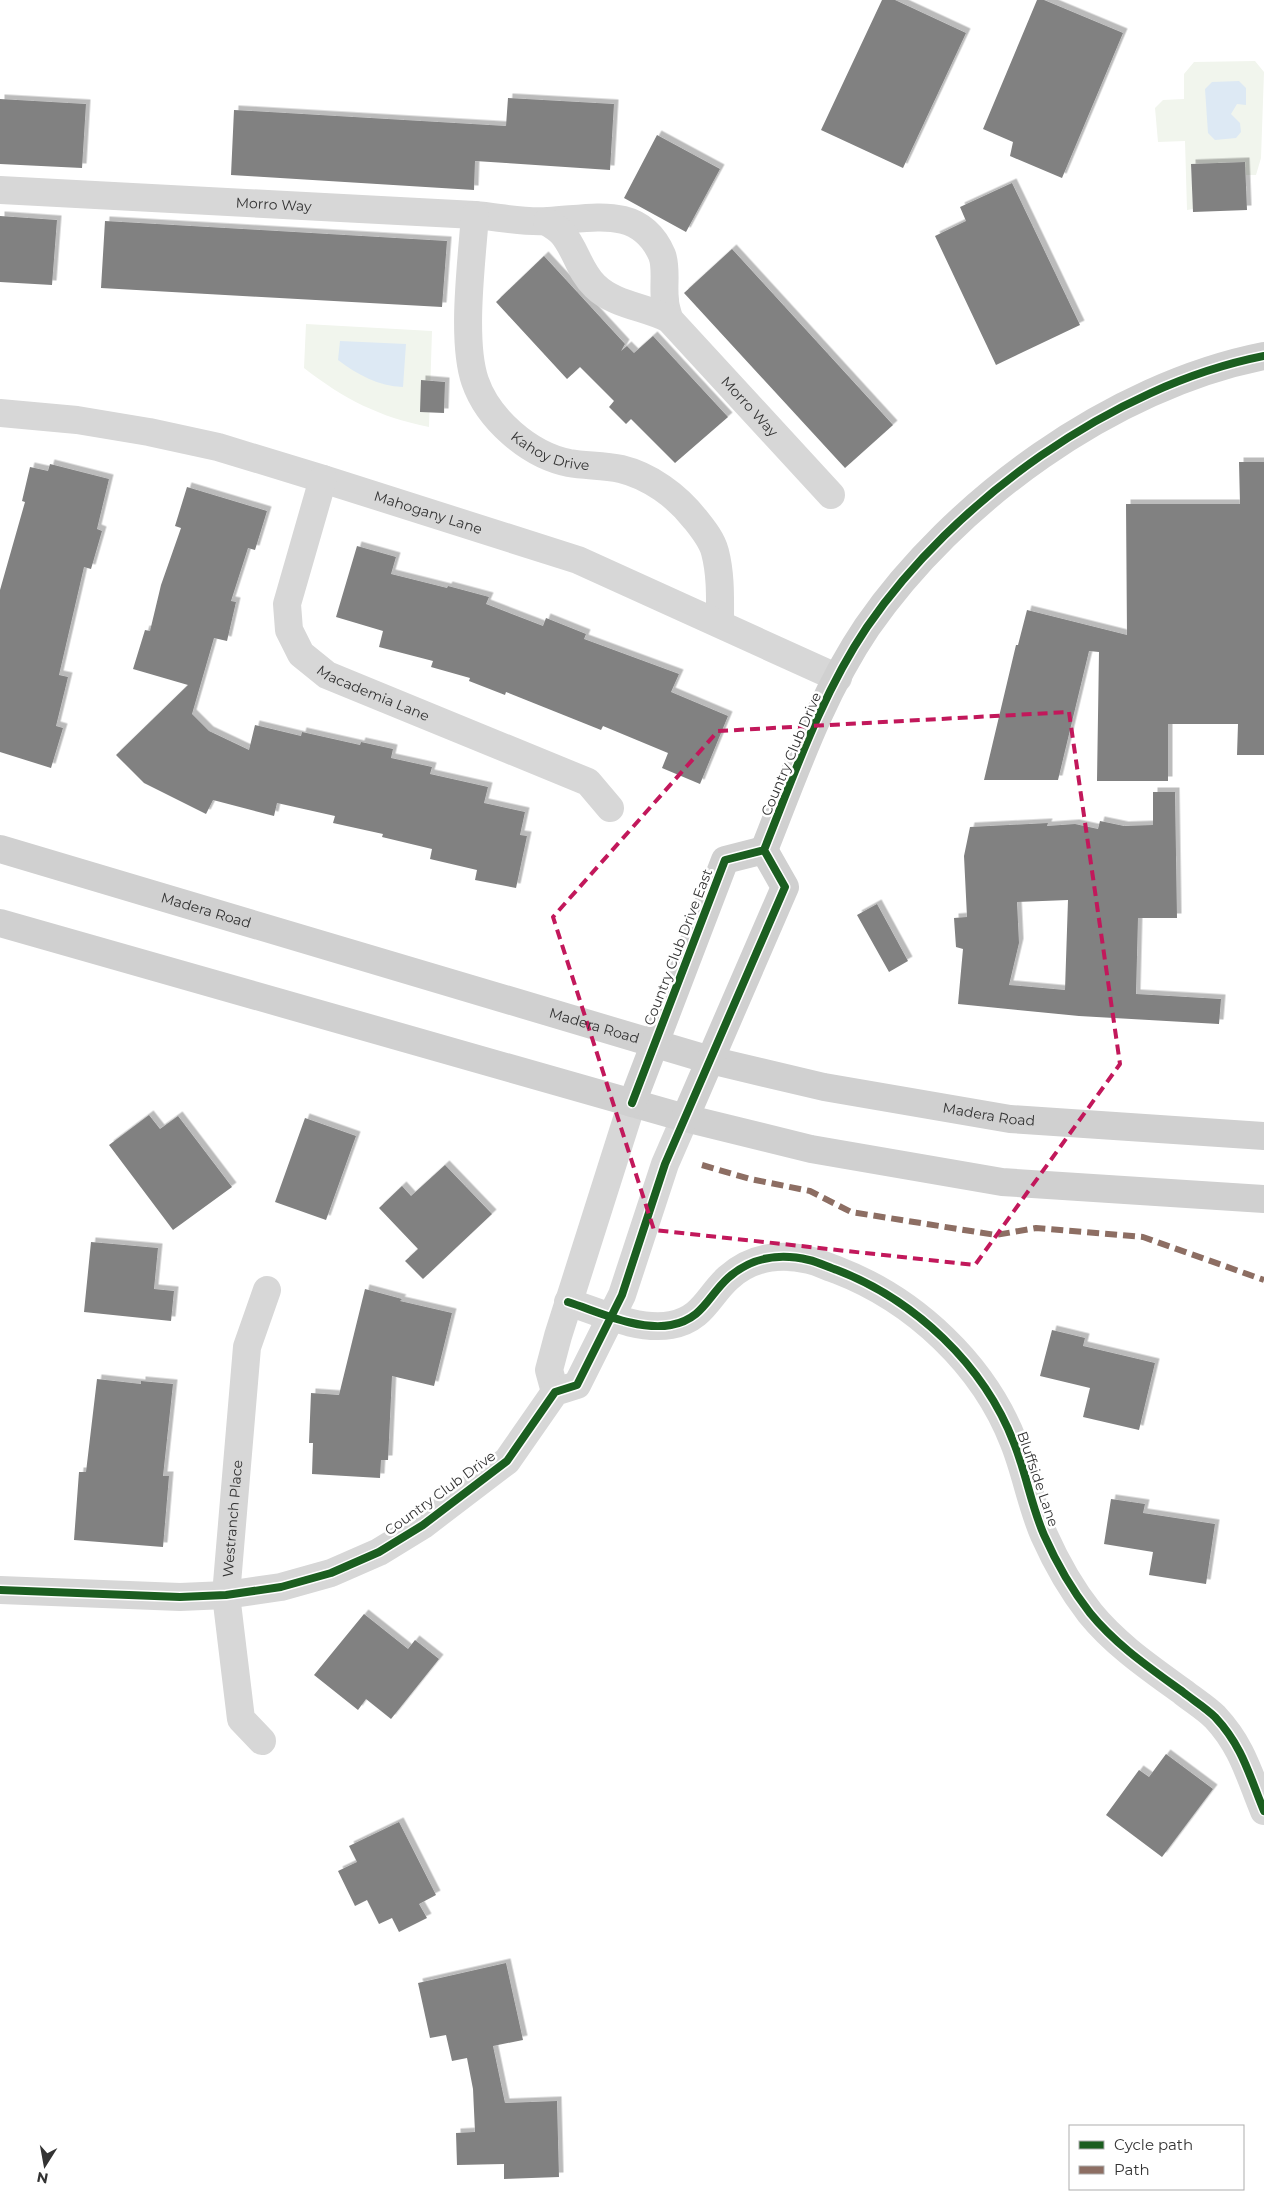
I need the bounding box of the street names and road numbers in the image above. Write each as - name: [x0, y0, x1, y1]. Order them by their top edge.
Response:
- street label: Morro Way: [235, 193, 312, 215]
- street label: Morro Way: [717, 373, 782, 441]
- street label: Kahoy Drive: [507, 427, 590, 474]
- street label: Mahogany Lane: [372, 487, 485, 538]
- street label: Macademia Lane: [313, 661, 432, 725]
- street label: Country Club Drive: [757, 689, 825, 819]
- street label: Country Club Drive East: [640, 866, 716, 1028]
- street label: Madera Road: [159, 888, 253, 932]
- street label: Madera Road: [547, 1004, 642, 1048]
- street label: Madera Road: [941, 1099, 1036, 1130]
- street label: Bluffside Lane: [1013, 1429, 1063, 1529]
- street label: Country Club Drive: [381, 1447, 499, 1539]
- street label: Westranch Place: [219, 1459, 246, 1578]

